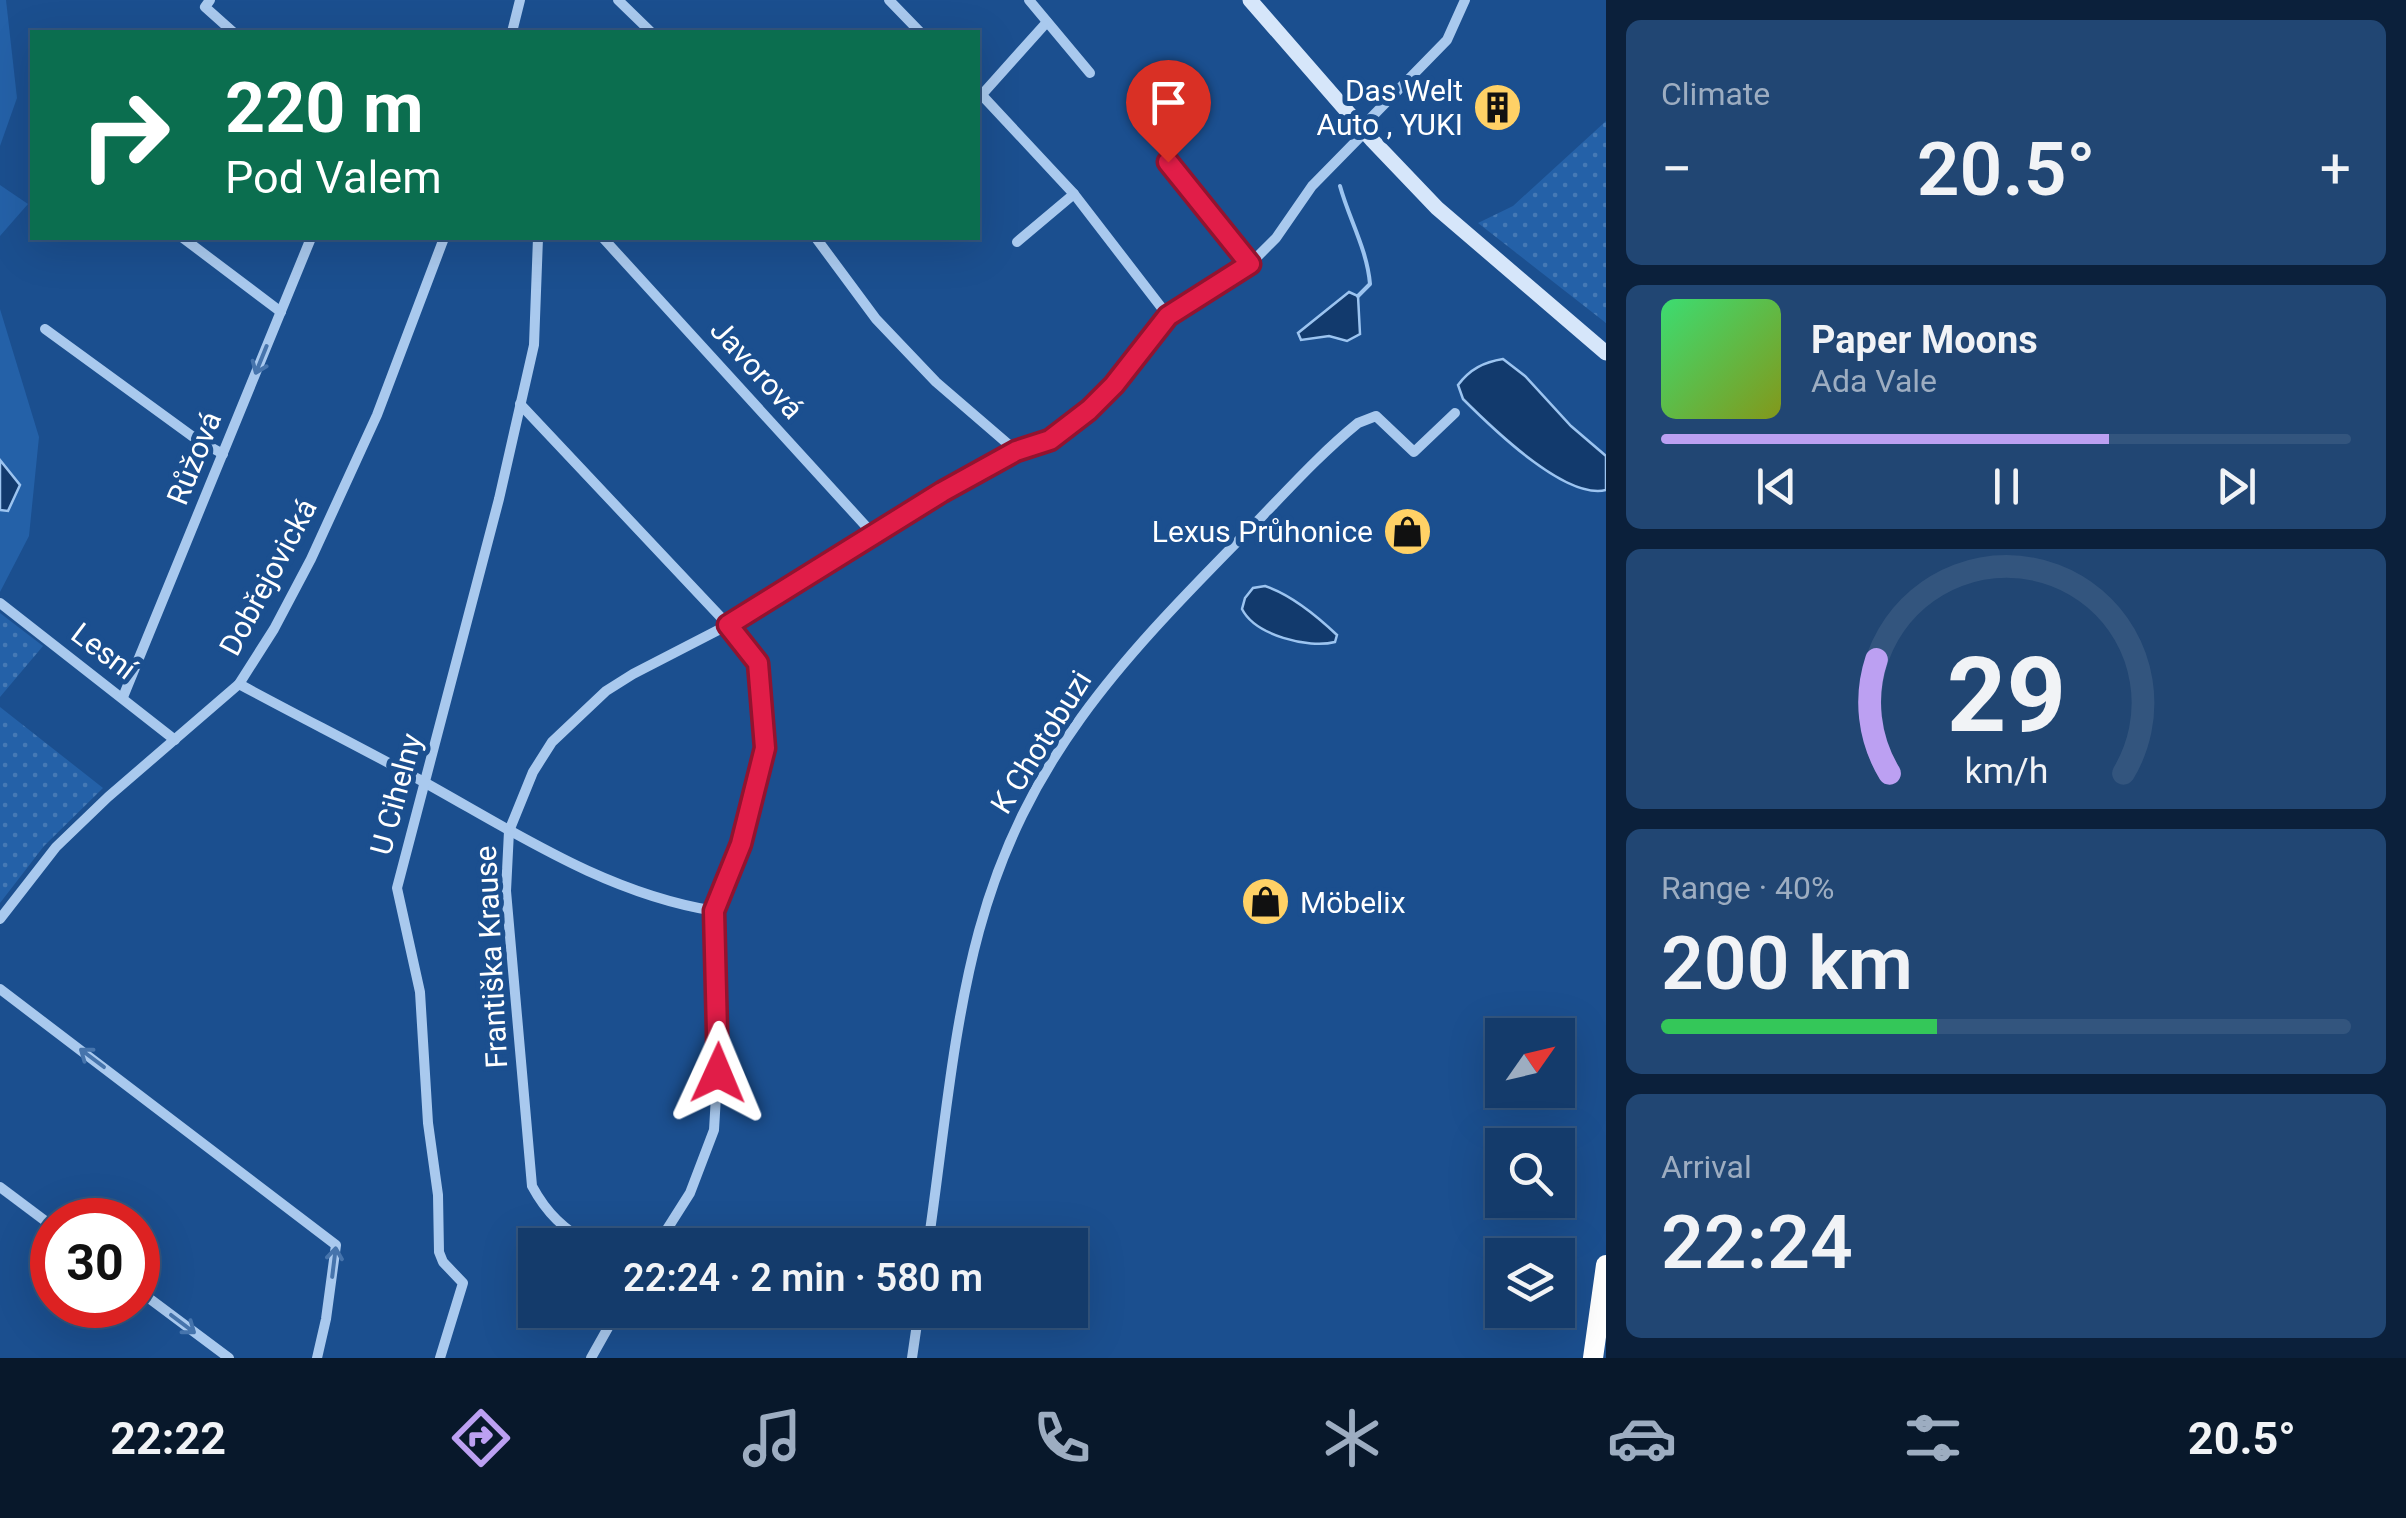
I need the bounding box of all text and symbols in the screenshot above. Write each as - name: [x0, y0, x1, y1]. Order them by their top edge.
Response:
- pin: [1126, 60, 1211, 163]
- text: 220 m: [225, 67, 424, 149]
- icon: right: [60, 70, 190, 200]
- place label: Das Welt Auto , YUKI: [1317, 73, 1463, 142]
- icon: arrive: [1141, 75, 1196, 130]
- text: Climate: [1661, 75, 1770, 113]
- building icon: Das Welt Auto , YUKI: [1472, 81, 1524, 133]
- text: 20.5°: [1917, 125, 2096, 213]
- text: −: [1661, 137, 1692, 201]
- text: +: [2320, 137, 2351, 201]
- text: Pod Valem: [225, 151, 442, 204]
- street label: Javorová: [703, 312, 811, 426]
- text: Paper Moons: [1811, 318, 2038, 362]
- one-way arrow: [251, 345, 269, 375]
- text: Ada Vale: [1811, 362, 1937, 400]
- street label: Růžová: [160, 406, 228, 510]
- icon: previous: [1749, 459, 1804, 514]
- icon: pause: [1979, 459, 2034, 514]
- icon: next: [2209, 459, 2264, 514]
- street label: Dobřejovická: [212, 493, 324, 661]
- shop icon: Lexus Průhonice: [1382, 505, 1434, 557]
- place label: Lexus Průhonice: [1152, 514, 1373, 549]
- street label: Lesní: [65, 615, 144, 687]
- text: 29: [1946, 635, 2066, 756]
- street label: K Chotobuzi: [983, 664, 1099, 820]
- street label: U Cihelny: [363, 729, 429, 859]
- text: km/h: [1964, 750, 2048, 792]
- street label: Františka Krause: [468, 845, 514, 1069]
- text: Range · 40%: [1661, 869, 1834, 907]
- shop icon: Möbelix: [1239, 876, 1291, 928]
- place label: Möbelix: [1300, 885, 1406, 920]
- text: 200 km: [1661, 919, 1913, 1007]
- north arrow: [1485, 1018, 1575, 1108]
- map controls: [1485, 1018, 1575, 1328]
- position arrow: [666, 1021, 770, 1125]
- one-way arrow: [79, 1048, 106, 1069]
- button: search: [1485, 1128, 1575, 1218]
- text: Arrival: [1661, 1148, 1752, 1186]
- speed limit sign: 30: [30, 1198, 160, 1328]
- text: 22:24: [1661, 1198, 1853, 1286]
- button: layers: [1485, 1238, 1575, 1328]
- one-way arrow: [325, 1247, 344, 1279]
- text: 22:24 · 2 min · 580 m: [623, 1256, 983, 1300]
- one-way arrow: [169, 1313, 196, 1334]
- icon: directions: [446, 1403, 516, 1473]
- icon: music: [737, 1403, 807, 1473]
- icon: phone: [1027, 1403, 1097, 1473]
- icon: climate: [1317, 1403, 1387, 1473]
- icon: car: [1607, 1403, 1677, 1473]
- icon: filters: [1898, 1403, 1968, 1473]
- text: 22:22: [110, 1412, 226, 1465]
- text: 20.5°: [2188, 1412, 2296, 1465]

